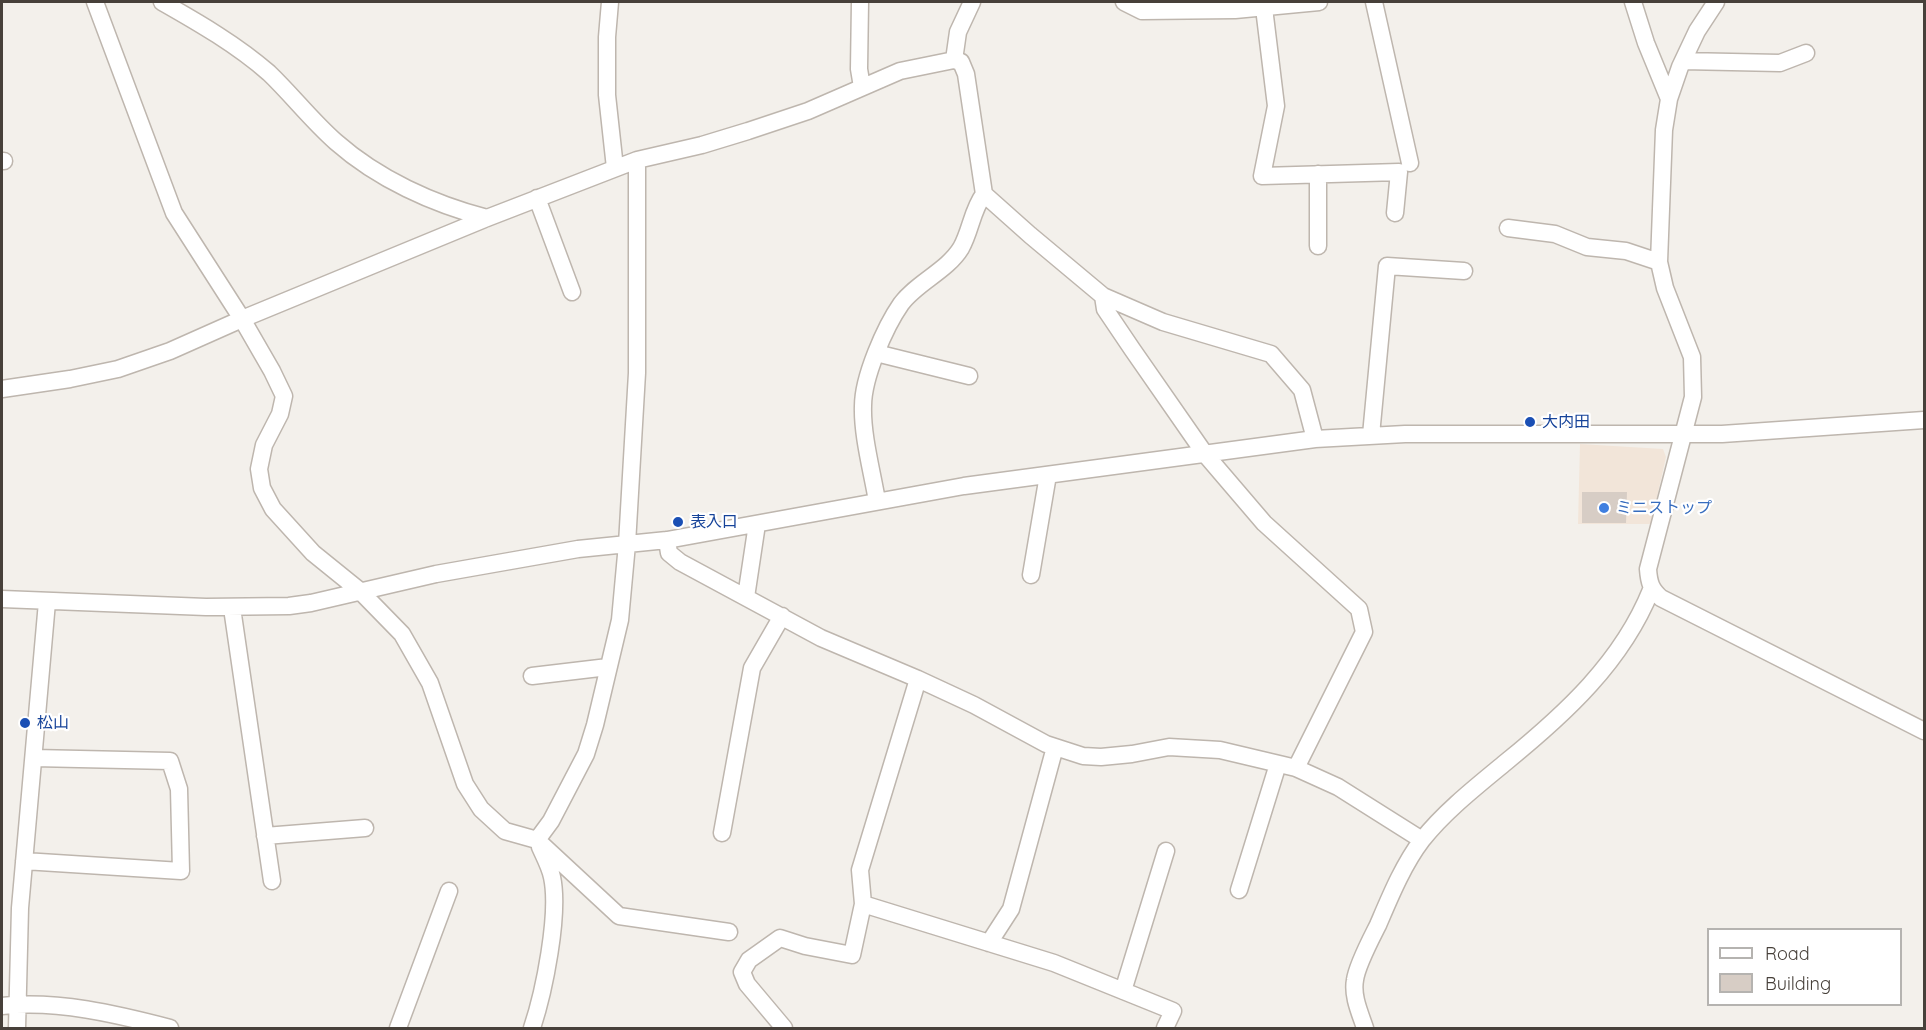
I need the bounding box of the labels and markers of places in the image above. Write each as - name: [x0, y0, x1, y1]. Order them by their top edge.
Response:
- place label: 大内田: [1542, 412, 1590, 432]
- marker: 大内田: [1523, 415, 1537, 429]
- place label: ミニストップ: [1616, 498, 1712, 518]
- marker: ミニストップ: [1597, 501, 1611, 515]
- place label: 表入口: [690, 512, 738, 532]
- marker: 表入口: [671, 515, 685, 529]
- place label: 松山: [37, 713, 69, 733]
- marker: 松山: [18, 716, 32, 730]

